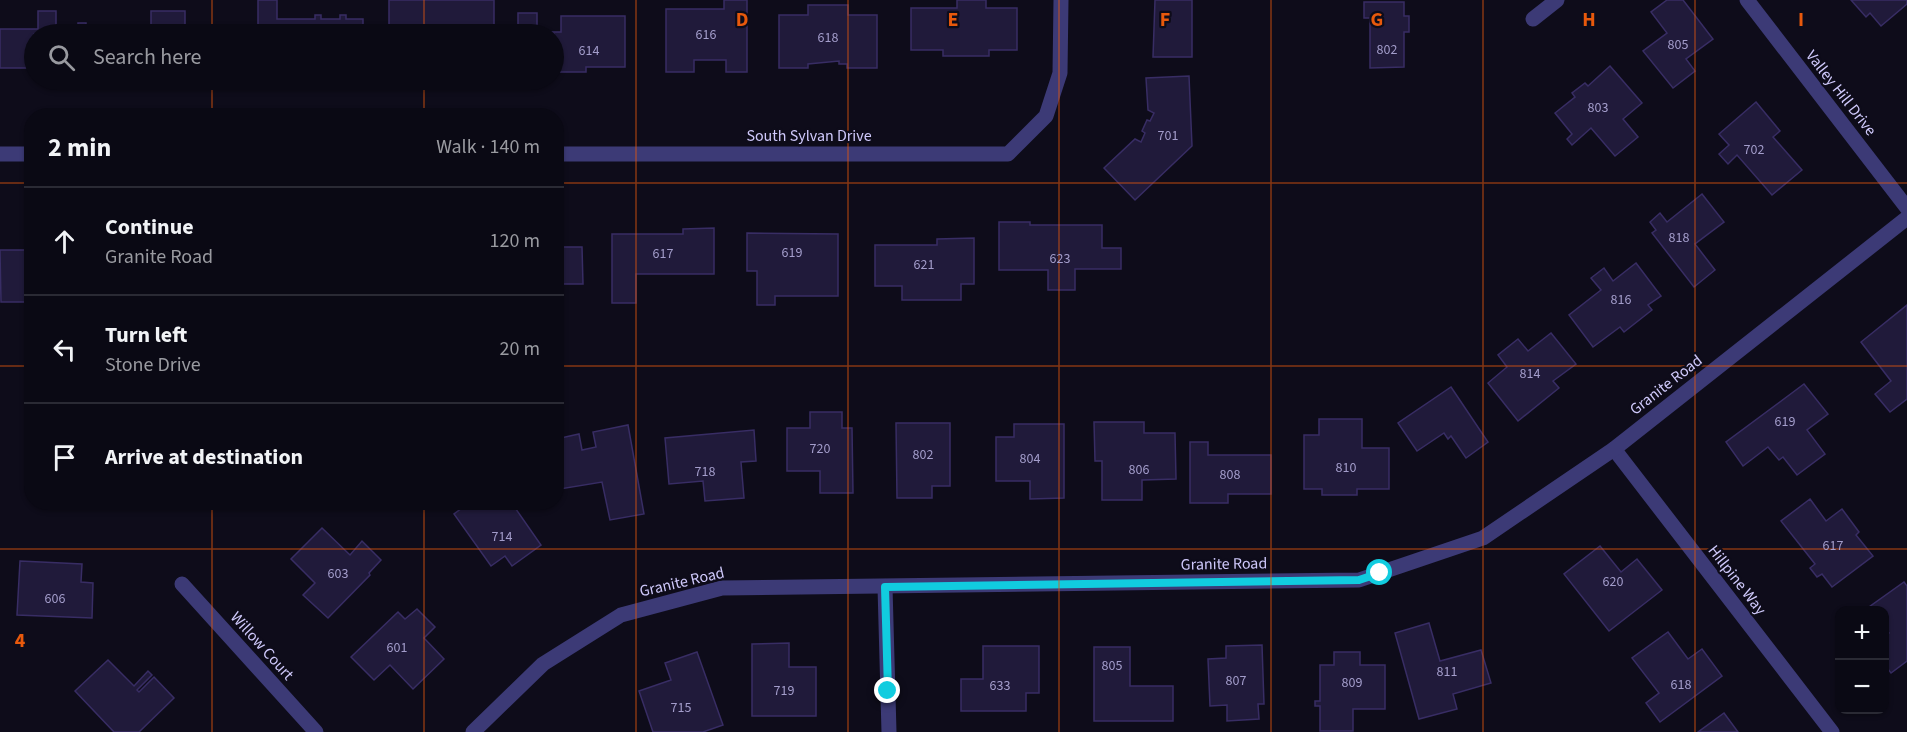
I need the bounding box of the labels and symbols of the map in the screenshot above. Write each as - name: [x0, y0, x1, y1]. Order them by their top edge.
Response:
- text: D: [736, 6, 748, 34]
- text: E: [948, 6, 958, 34]
- text: F: [1160, 6, 1170, 34]
- text: G: [1371, 6, 1383, 34]
- text: H: [1582, 6, 1596, 34]
- text: I: [1798, 6, 1804, 34]
- house number: 616: [696, 25, 716, 45]
- house number: 618: [818, 28, 838, 48]
- house number: 805: [1668, 35, 1688, 55]
- house number: 802: [1377, 40, 1397, 60]
- house number: 614: [579, 41, 599, 61]
- street label: Valley Hill Drive: [1801, 46, 1881, 140]
- house number: 803: [1588, 98, 1608, 118]
- street label: South Sylvan Drive: [746, 125, 872, 147]
- house number: 701: [1158, 126, 1178, 146]
- house number: 702: [1744, 140, 1764, 160]
- house number: 818: [1669, 228, 1689, 248]
- house number: 619: [782, 243, 802, 263]
- house number: 617: [653, 244, 673, 264]
- house number: 623: [1050, 249, 1070, 269]
- house number: 621: [914, 255, 934, 275]
- house number: 816: [1611, 290, 1631, 310]
- street label: Granite Road: [1625, 350, 1707, 420]
- house number: 814: [1520, 364, 1540, 384]
- house number: 619: [1775, 412, 1795, 432]
- house number: 720: [810, 439, 830, 459]
- house number: 802: [913, 445, 933, 465]
- house number: 804: [1020, 449, 1040, 469]
- house number: 810: [1336, 458, 1356, 478]
- house number: 806: [1129, 460, 1149, 480]
- house number: 718: [695, 462, 715, 482]
- house number: 808: [1220, 465, 1240, 485]
- house number: 714: [492, 527, 512, 547]
- house number: 617: [1823, 536, 1843, 556]
- street label: Hillpine Way: [1703, 540, 1772, 620]
- street label: Granite Road: [1181, 552, 1267, 576]
- route start: [1366, 559, 1392, 585]
- street label: Granite Road: [637, 562, 727, 602]
- house number: 603: [328, 564, 348, 584]
- house number: 620: [1603, 572, 1623, 592]
- house number: 606: [45, 589, 65, 609]
- street label: Willow Court: [225, 607, 299, 686]
- text: 4: [15, 627, 26, 655]
- house number: 601: [387, 638, 407, 658]
- house number: 805: [1102, 656, 1122, 676]
- house number: 811: [1437, 662, 1457, 682]
- house number: 807: [1226, 671, 1246, 691]
- house number: 809: [1342, 673, 1362, 693]
- house number: 618: [1671, 675, 1691, 695]
- house number: 633: [990, 676, 1010, 696]
- route end: [874, 677, 900, 703]
- house number: 719: [774, 681, 794, 701]
- house number: 715: [671, 698, 691, 718]

